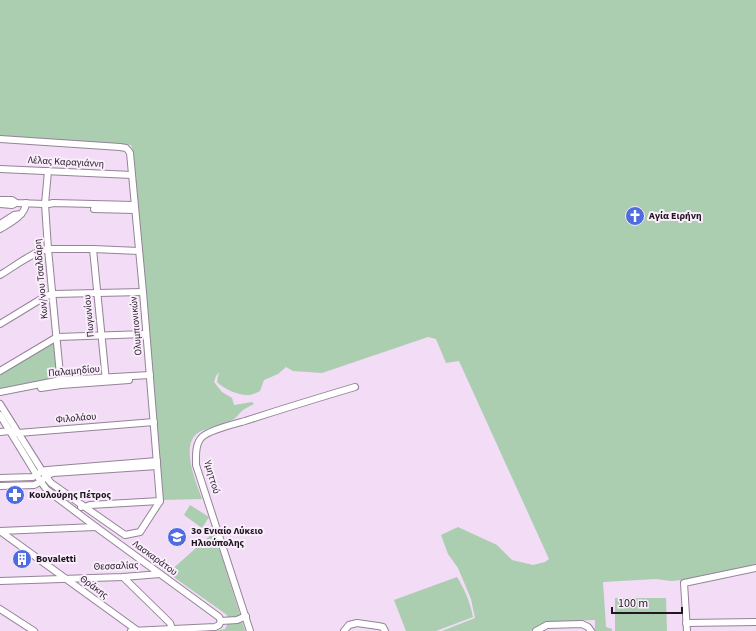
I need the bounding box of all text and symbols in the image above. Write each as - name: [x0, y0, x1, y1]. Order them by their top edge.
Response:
- street label: Λέλας Καραγιάννη: [27, 153, 105, 171]
- church icon: Αγία Ειρήνη: [624, 205, 646, 227]
- place label: Αγία Ειρήνη: [648, 209, 702, 223]
- street label: Κων/νου Τσαλδάρη: [31, 238, 51, 320]
- street label: Πωγωνίου: [80, 294, 98, 338]
- street label: Ολυμπιονικών: [126, 296, 146, 356]
- street label: Παλαμηδίου: [48, 362, 100, 380]
- street label: Φιλολάου: [55, 409, 97, 427]
- street label: Υμηττού: [200, 457, 224, 496]
- pharmacy icon: Κουλούρης Πέτρος: [4, 484, 26, 506]
- place label: Κουλούρης Πέτρος: [29, 488, 112, 502]
- place label: 3ο Ενιαίο Λύκειο Ηλιούπολης: [191, 524, 264, 550]
- school or university icon: 3ο Ενιαίο Λύκειο Ηλιούπολης: [166, 526, 188, 548]
- street label: Λασκαράτου: [130, 537, 180, 579]
- building icon: Bovaletti: [11, 548, 33, 570]
- place label: Bovaletti: [36, 552, 76, 566]
- street label: Θεσσαλίας: [93, 558, 139, 574]
- street label: Θράκης: [77, 572, 112, 603]
- scale bar: [612, 589, 682, 615]
- text: 100 m: [618, 595, 648, 612]

